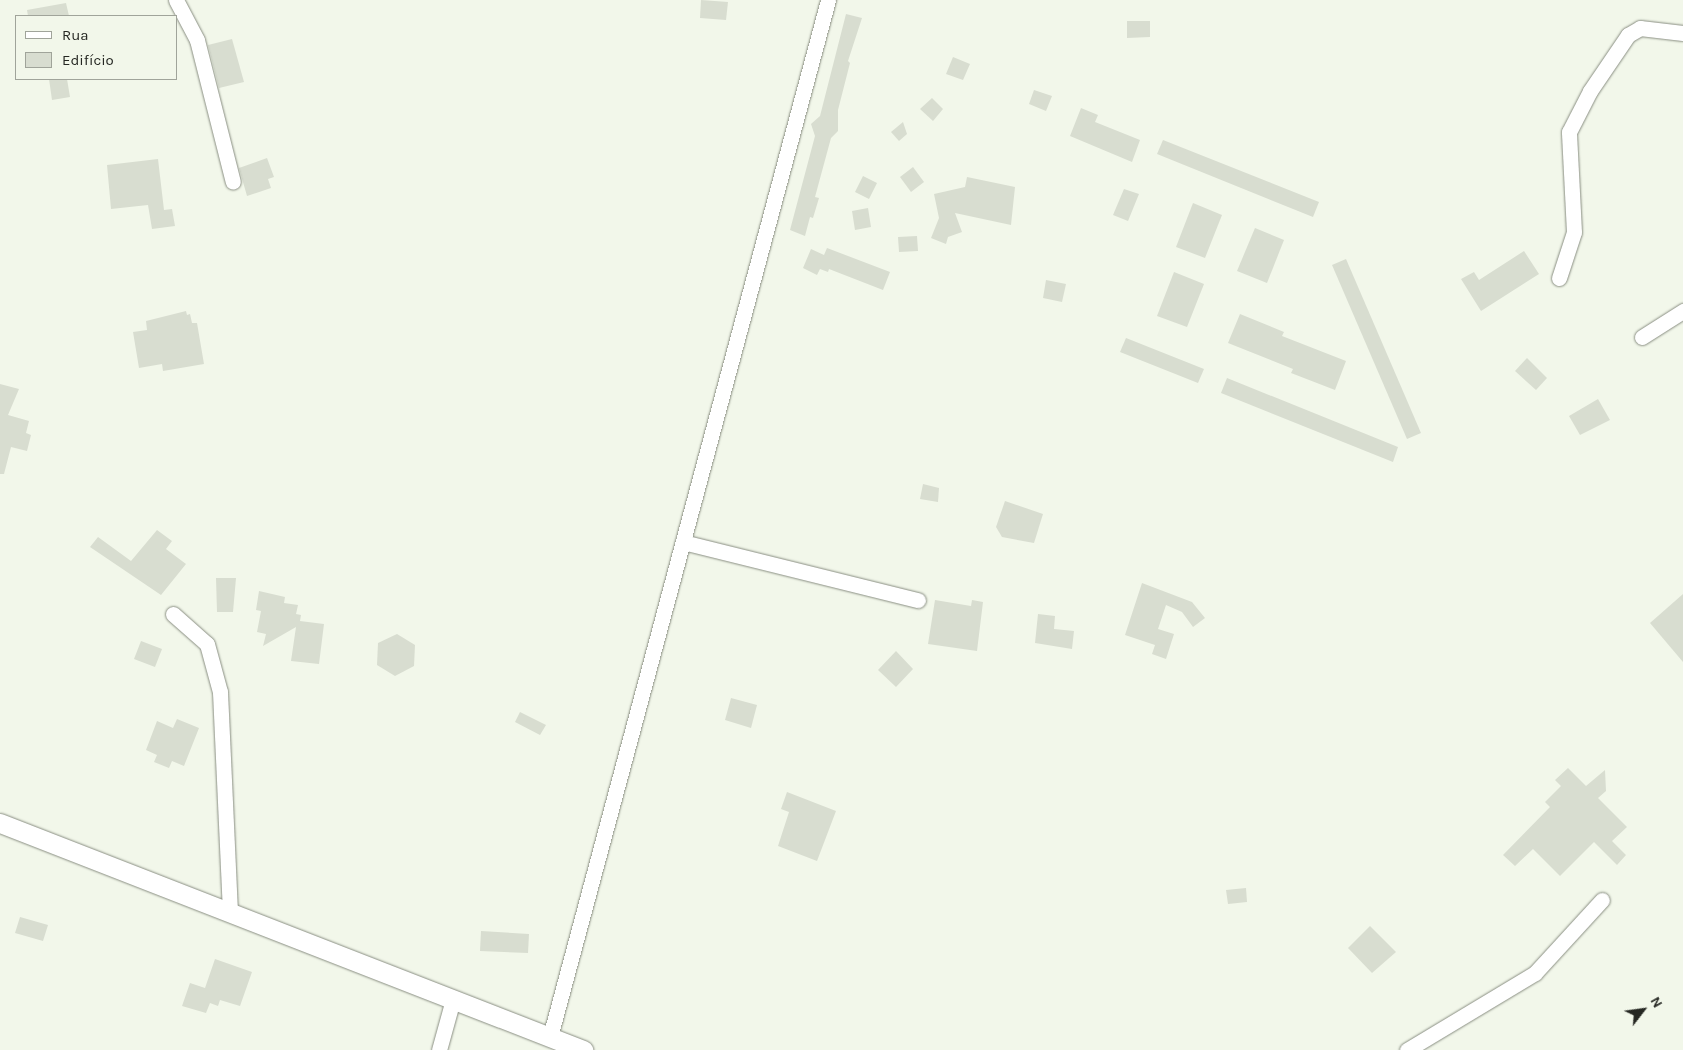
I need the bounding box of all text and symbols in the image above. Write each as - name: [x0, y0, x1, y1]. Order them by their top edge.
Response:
- legend: [15, 15, 178, 80]
- text: Rua: [62, 26, 89, 44]
- text: Edifício: [62, 51, 114, 69]
- north arrow: [1618, 985, 1668, 1035]
- text: N: [1647, 994, 1666, 1011]

